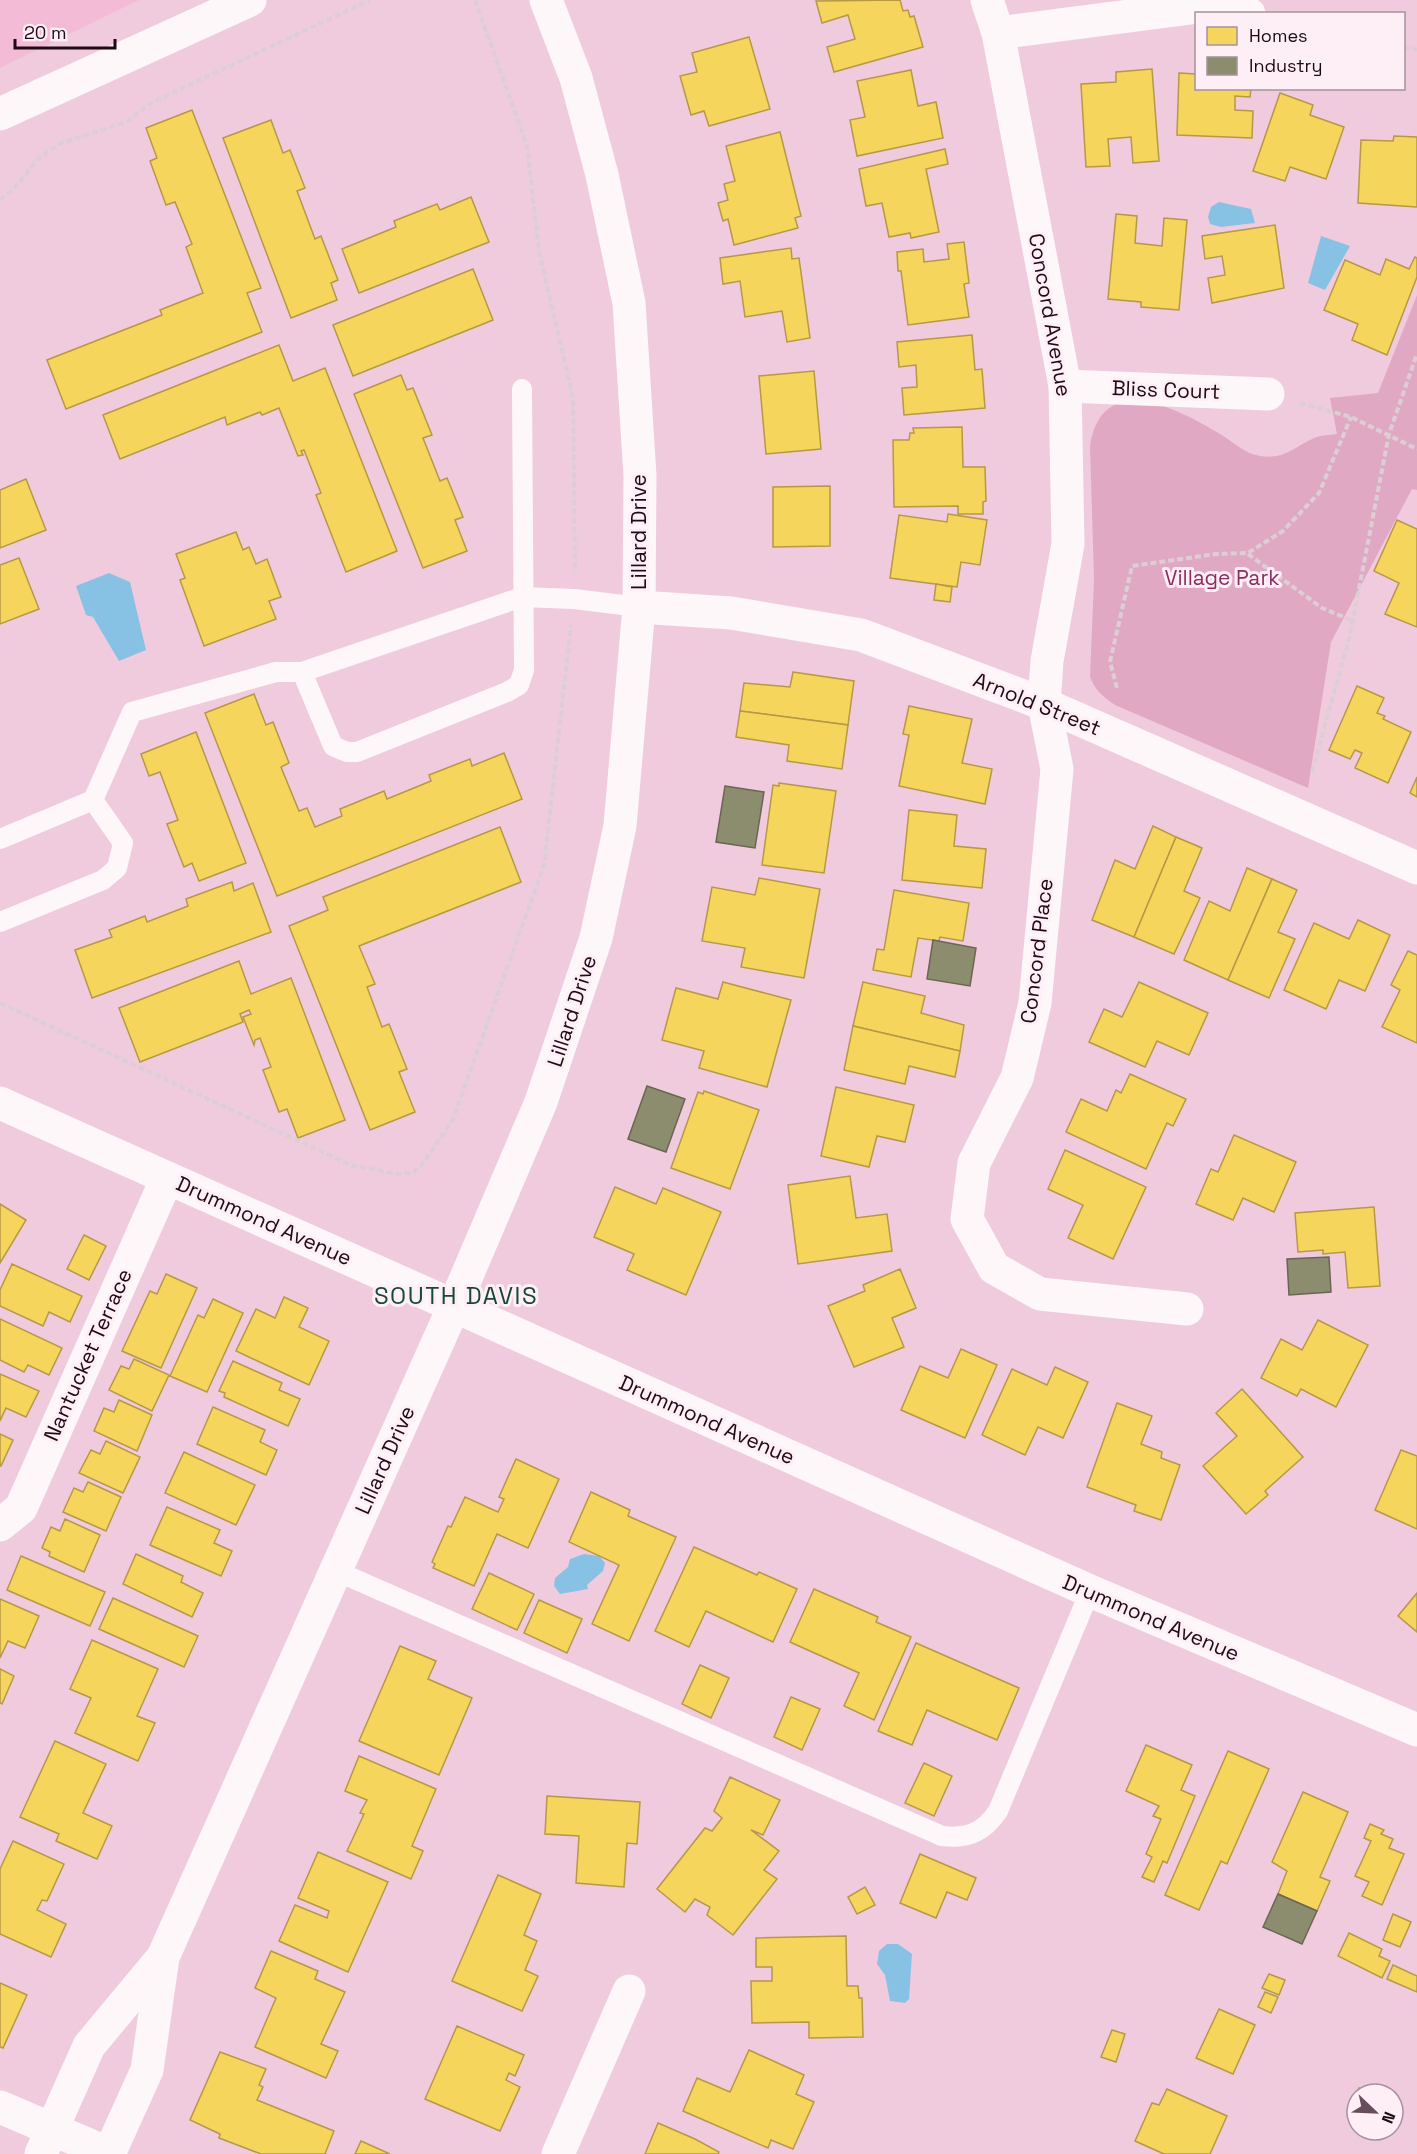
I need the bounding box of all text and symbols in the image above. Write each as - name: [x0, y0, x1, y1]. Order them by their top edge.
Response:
- scale bar: [15, 12, 116, 50]
- legend: [1195, 12, 1405, 90]
- text: 20 m: [24, 21, 67, 44]
- text: Homes: [1249, 24, 1308, 47]
- text: Industry: [1249, 54, 1322, 77]
- street label: Concord Avenue: [1023, 231, 1078, 399]
- street label: Bliss Court: [1111, 374, 1221, 405]
- street label: Lillard Drive: [625, 474, 652, 590]
- park label: Village Park: [1164, 564, 1280, 591]
- street label: Arnold Street: [969, 666, 1105, 741]
- street label: Concord Place: [1014, 877, 1059, 1025]
- street label: Lillard Drive: [541, 952, 602, 1070]
- street label: Drummond Avenue: [172, 1170, 356, 1271]
- street label: Nantucket Terrace: [37, 1264, 138, 1445]
- district label: SOUTH DAVIS: [374, 1280, 538, 1311]
- street label: Drummond Avenue: [615, 1369, 799, 1470]
- street label: Lillard Drive: [349, 1401, 420, 1518]
- street label: Drummond Avenue: [1059, 1568, 1244, 1667]
- north arrow: [1345, 2082, 1405, 2142]
- text: N: [1377, 2109, 1400, 2127]

